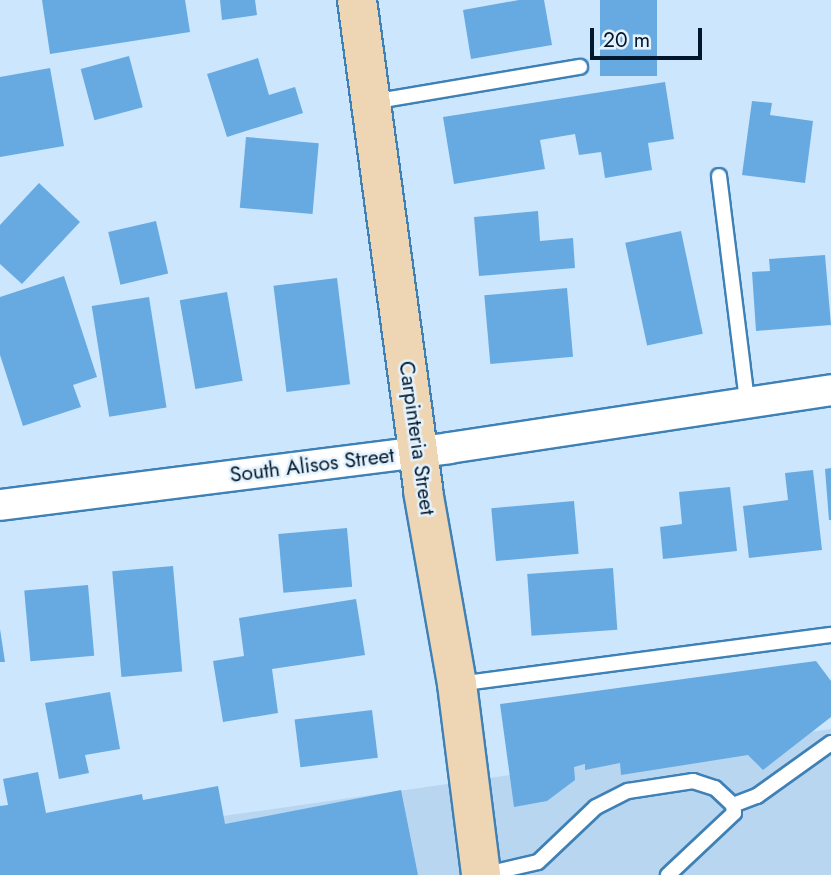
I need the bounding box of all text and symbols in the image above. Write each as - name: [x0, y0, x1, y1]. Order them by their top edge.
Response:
- scale bar: [593, 14, 705, 58]
- text: 20 m: [603, 25, 650, 55]
- street label: Carpinteria Street: [394, 359, 440, 517]
- street label: South Alisos Street: [228, 442, 396, 488]

